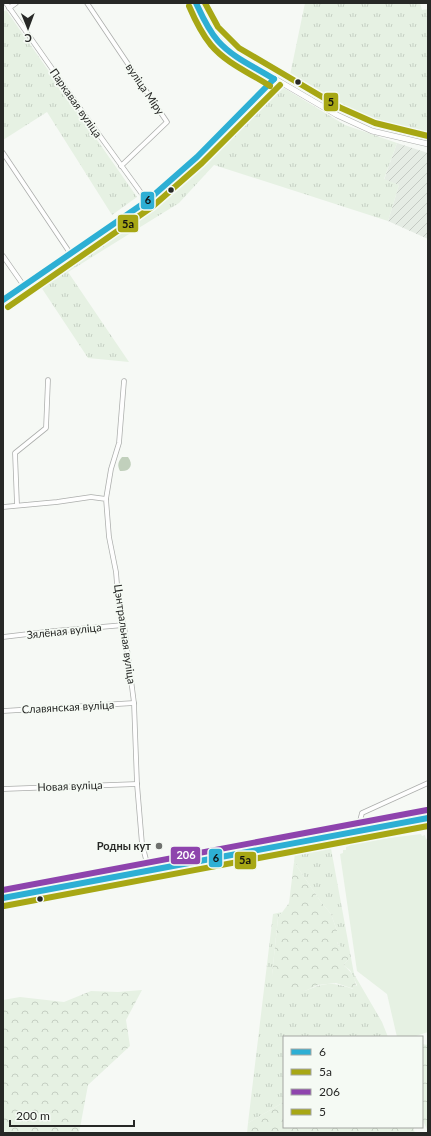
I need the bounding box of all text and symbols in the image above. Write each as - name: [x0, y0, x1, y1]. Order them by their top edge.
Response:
- north arrow: [8, 8, 48, 48]
- text: С: [24, 32, 32, 45]
- street label: вуліца Міру: [124, 61, 167, 117]
- street label: Паркавая вуліца: [48, 66, 105, 140]
- unlabelled marker: [293, 77, 303, 87]
- line badge: 5: [323, 92, 339, 112]
- text: 5: [328, 95, 334, 108]
- unlabelled marker: [166, 185, 176, 195]
- line badge: 6: [140, 191, 155, 210]
- text: 6: [145, 193, 152, 206]
- line badge: 5а: [117, 214, 139, 233]
- text: 5а: [122, 217, 134, 230]
- street label: Цэнтральная вуліца: [112, 583, 139, 685]
- street label: Зялёная вуліца: [26, 620, 102, 641]
- street label: Славянская вуліца: [21, 698, 115, 715]
- street label: Новая вуліца: [37, 778, 103, 793]
- place label: Родны кут: [97, 839, 151, 852]
- marker: Родны кут: [154, 841, 164, 851]
- line badge: 206: [170, 846, 201, 865]
- text: 206: [176, 848, 196, 861]
- line badge: 6: [208, 848, 223, 868]
- text: 6: [213, 851, 220, 864]
- line badge: 5а: [234, 851, 257, 870]
- text: 5а: [239, 853, 251, 866]
- unlabelled marker: [35, 894, 45, 904]
- legend: [283, 1036, 423, 1128]
- text: 6: [319, 1044, 326, 1059]
- text: 5а: [319, 1064, 332, 1079]
- text: 206: [319, 1084, 340, 1099]
- scale bar: [10, 1102, 134, 1128]
- text: 5: [319, 1104, 326, 1119]
- text: 200 m: [16, 1108, 50, 1123]

